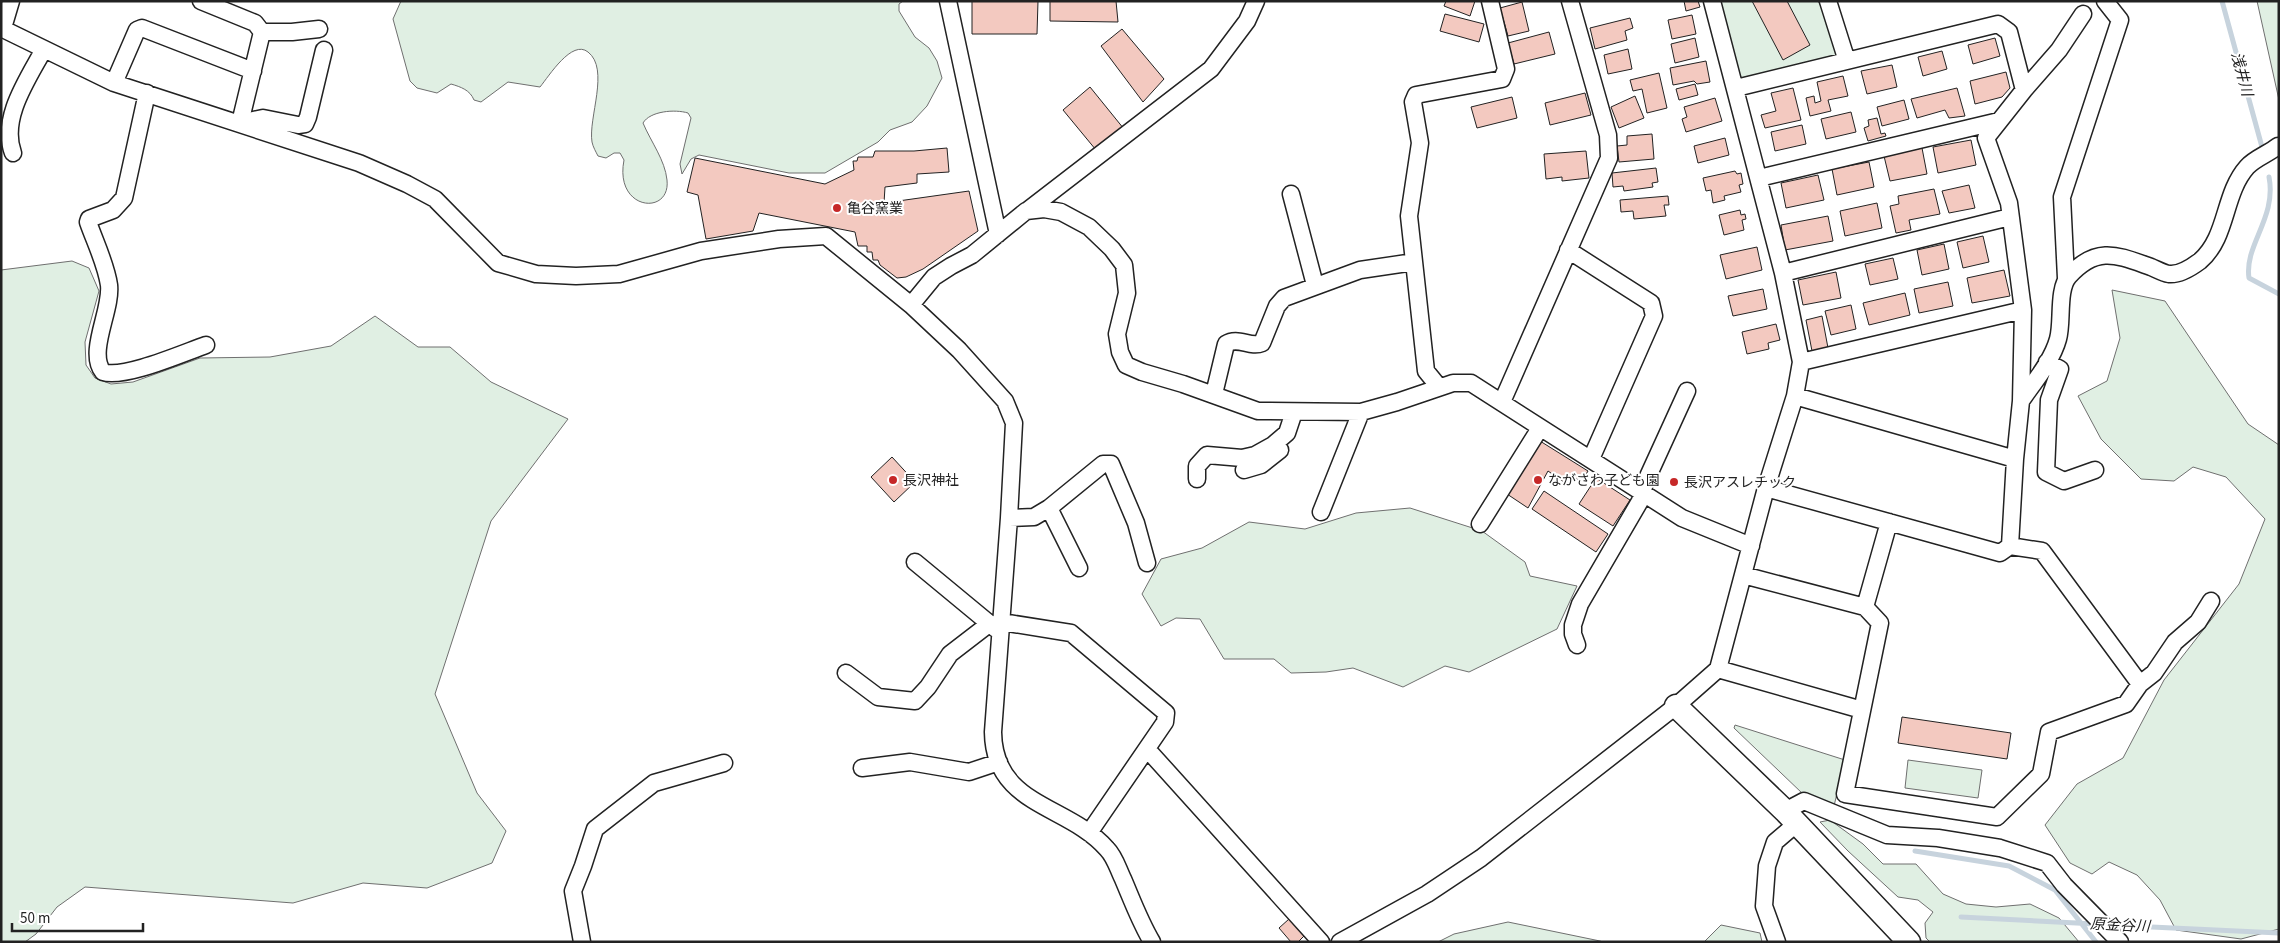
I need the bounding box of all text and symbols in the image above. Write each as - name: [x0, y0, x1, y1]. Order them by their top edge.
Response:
- water label: 浅井川: [2226, 50, 2258, 101]
- place label: 亀谷窯業: [847, 199, 903, 219]
- marker: 亀谷窯業: [831, 202, 843, 214]
- place label: 長沢神社: [903, 471, 959, 491]
- place label: ながさわ子ども園: [1548, 471, 1660, 491]
- place label: 長沢アスレチック: [1684, 473, 1796, 493]
- marker: 長沢神社: [887, 474, 899, 486]
- marker: ながさわ子ども園: [1532, 474, 1544, 486]
- marker: 長沢アスレチック: [1668, 476, 1680, 488]
- scale bar: [12, 900, 144, 932]
- text: 50 m: [20, 908, 50, 929]
- water label: 原金谷川: [2089, 913, 2152, 938]

